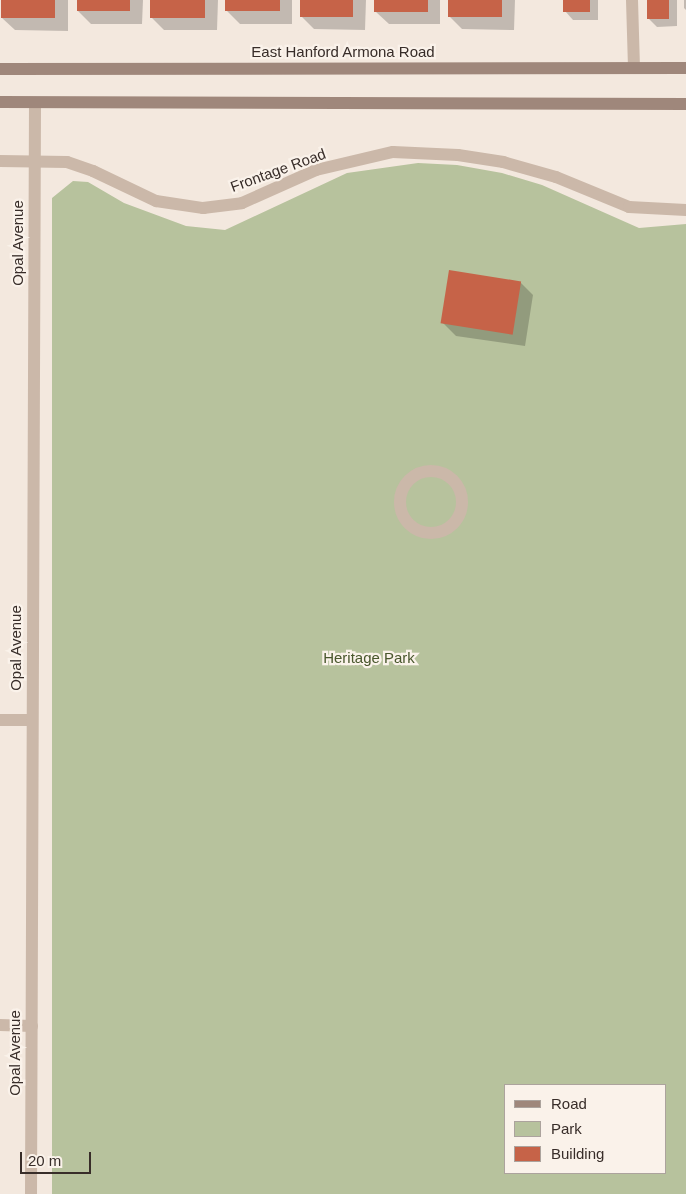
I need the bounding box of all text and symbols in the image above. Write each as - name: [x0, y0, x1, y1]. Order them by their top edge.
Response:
- street label: East Hanford Armona Road: [251, 43, 435, 61]
- street label: Frontage Road: [228, 144, 328, 196]
- street label: Opal Avenue: [9, 200, 27, 286]
- street label: Opal Avenue: [7, 605, 25, 691]
- park label: Heritage Park: [323, 649, 415, 667]
- street label: Opal Avenue: [6, 1010, 24, 1096]
- legend: [503, 1084, 666, 1174]
- text: Road: [551, 1095, 587, 1112]
- text: Park: [551, 1120, 582, 1137]
- scale bar: [22, 1142, 94, 1174]
- text: Building: [551, 1145, 604, 1162]
- text: 20 m: [28, 1152, 61, 1169]

